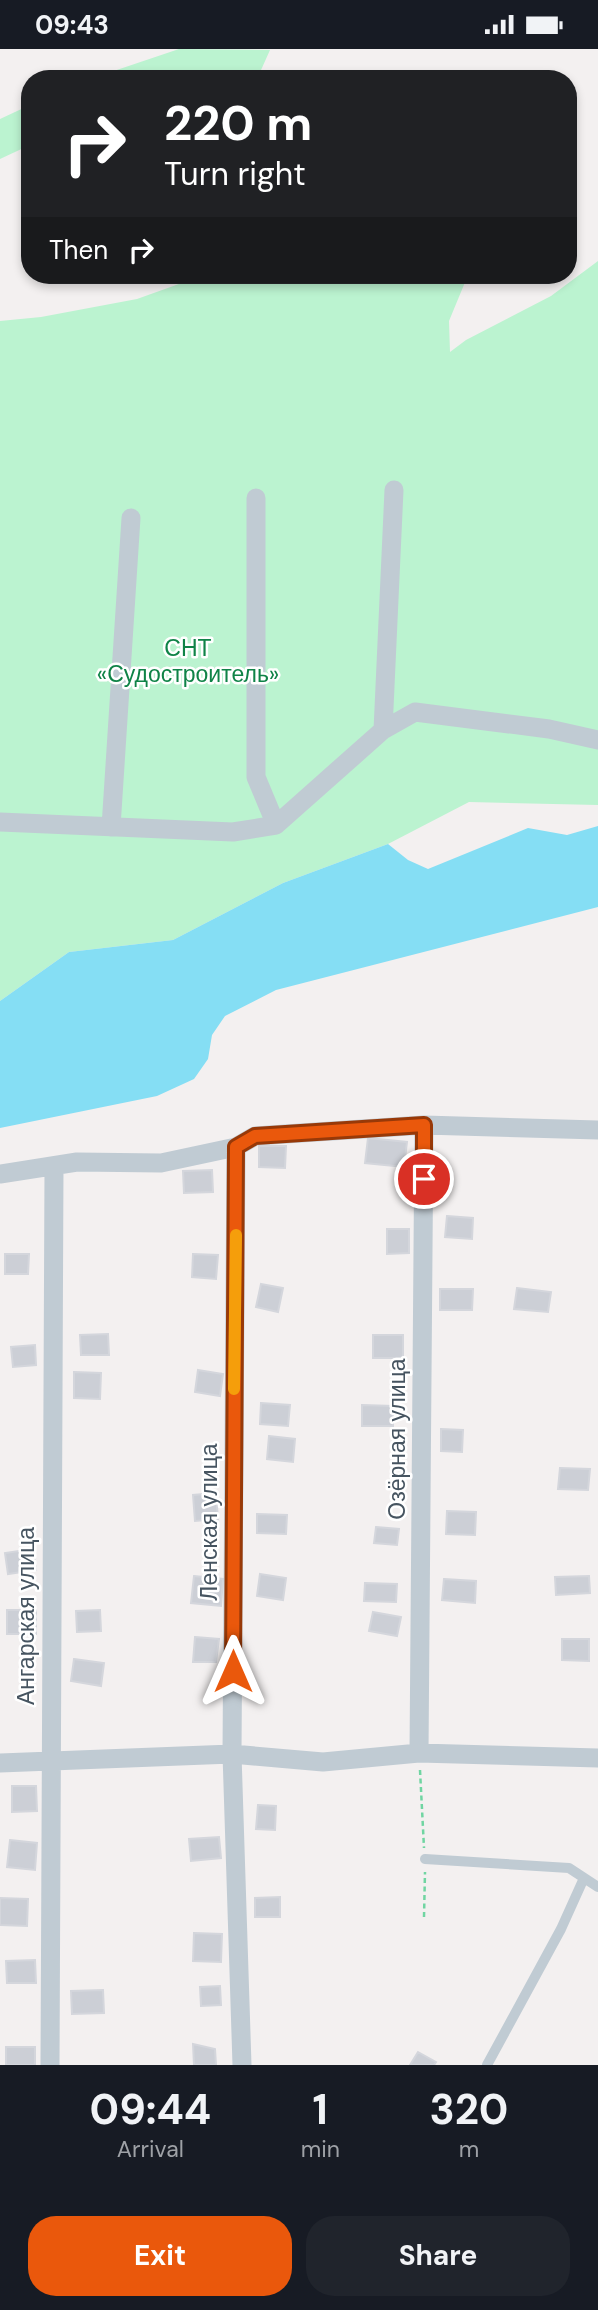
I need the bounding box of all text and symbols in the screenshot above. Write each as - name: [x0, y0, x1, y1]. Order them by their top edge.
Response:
- text: 09:43: [35, 8, 109, 42]
- text: 220 m: [164, 91, 312, 155]
- icon: right: [49, 98, 140, 189]
- text: Turn right: [164, 153, 306, 195]
- icon: right: [122, 231, 160, 269]
- text: Then: [49, 233, 108, 267]
- park label: СНТ «Судостроитель»: [97, 633, 279, 689]
- pin: [394, 1149, 454, 1209]
- icon: arrive: [405, 1160, 443, 1198]
- street label: Озёрная улица: [382, 1358, 412, 1520]
- street label: Ленская улица: [194, 1443, 224, 1601]
- street label: Ангарская улица: [11, 1527, 41, 1705]
- position arrow: [196, 1634, 270, 1708]
- text: 09:44: [90, 2082, 211, 2137]
- text: 1: [313, 2082, 328, 2137]
- text: 320: [429, 2082, 508, 2137]
- text: Arrival: [117, 2134, 184, 2164]
- text: min: [301, 2134, 340, 2164]
- text: m: [459, 2134, 479, 2164]
- button: Exit: [28, 2216, 292, 2296]
- button: Share: [306, 2216, 570, 2296]

